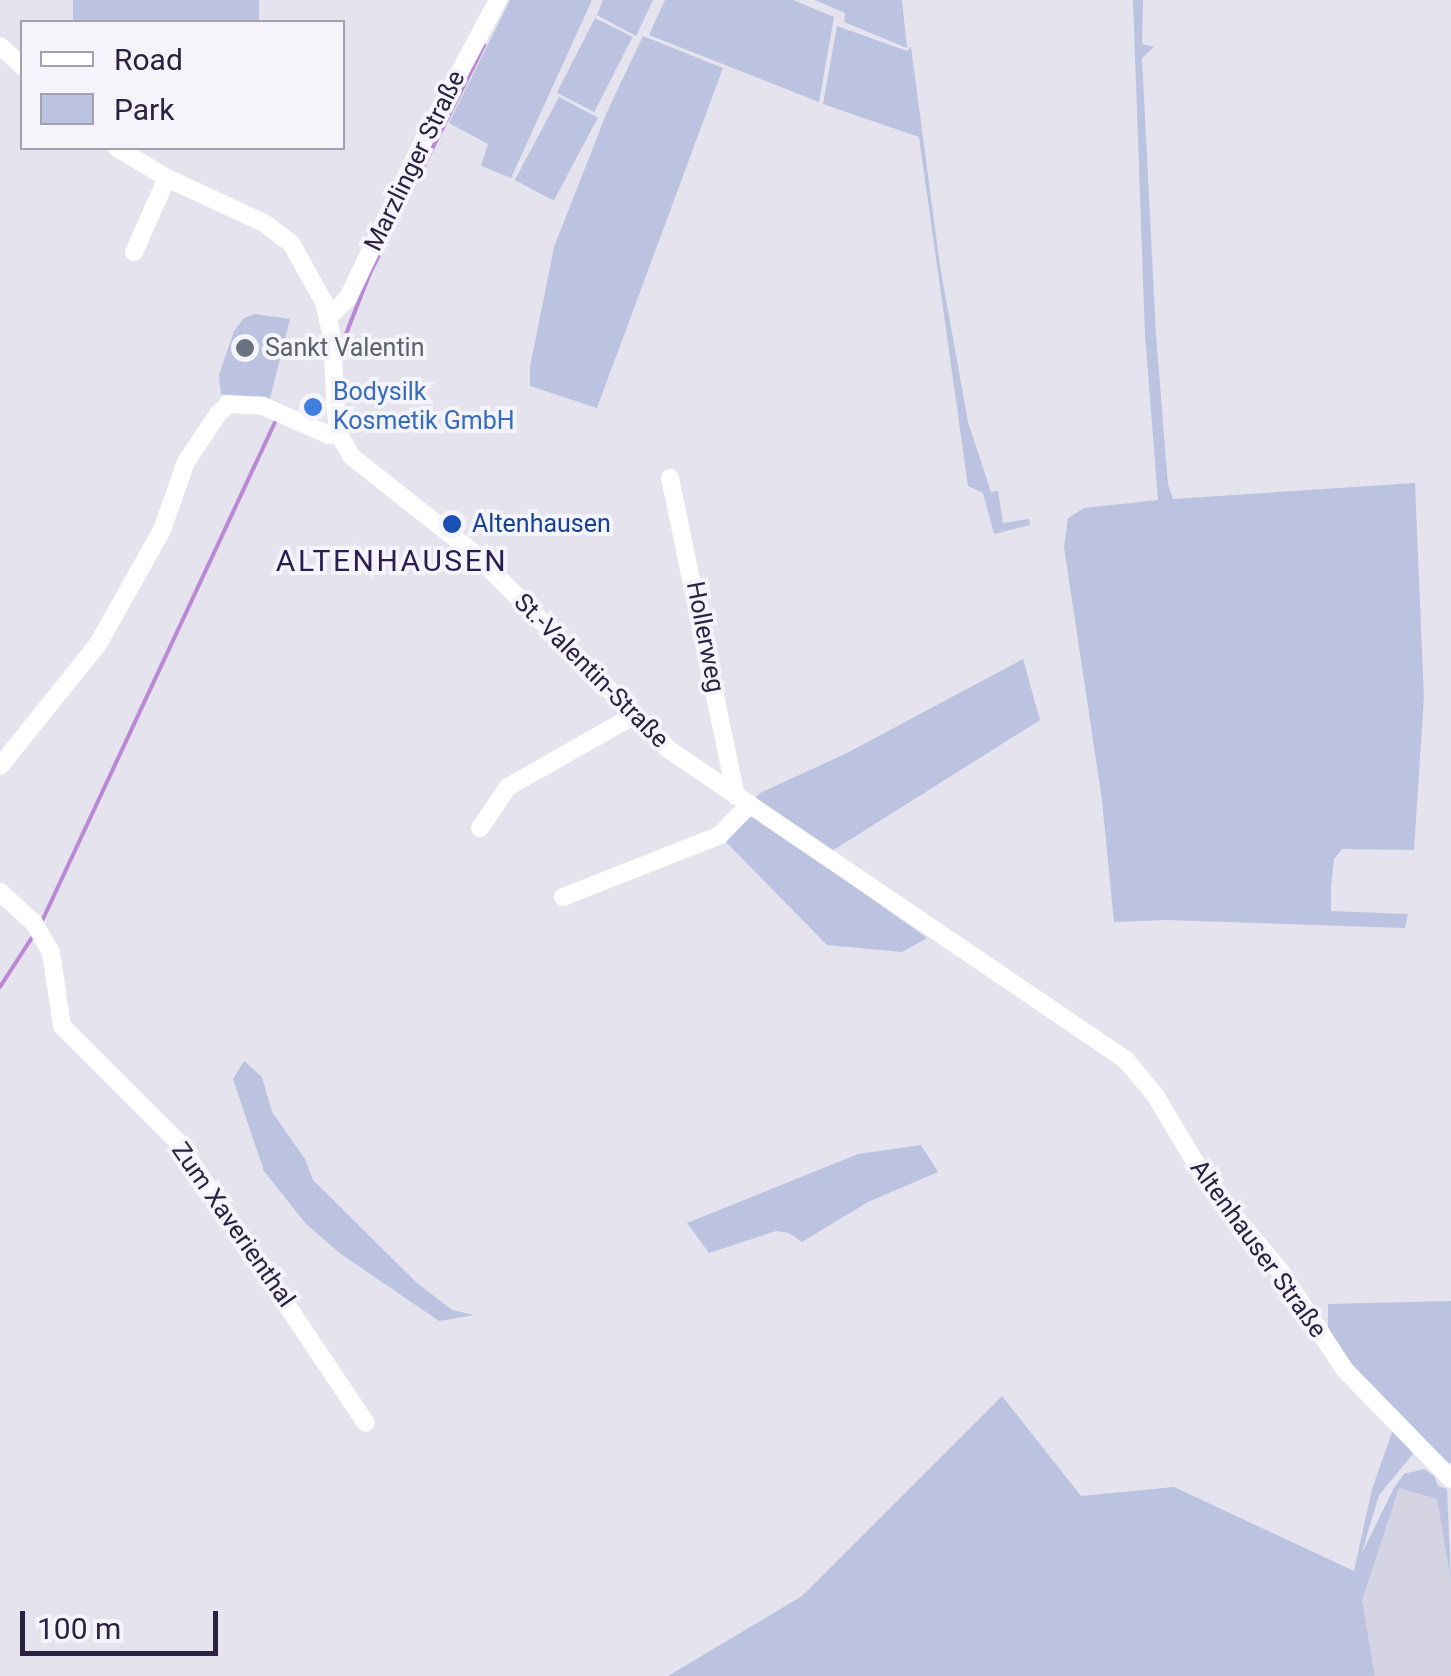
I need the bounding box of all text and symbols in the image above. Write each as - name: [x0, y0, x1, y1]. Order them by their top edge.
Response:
- legend: [20, 20, 345, 150]
- text: Road: [114, 42, 183, 77]
- street label: Marzlinger Straße: [358, 66, 472, 256]
- text: Park: [114, 92, 174, 127]
- place label: Sankt Valentin: [265, 333, 424, 363]
- marker: Sankt Valentin: [234, 337, 256, 359]
- place label: Bodysilk Kosmetik GmbH: [333, 378, 515, 437]
- marker: Bodysilk Kosmetik GmbH: [302, 396, 324, 418]
- place label: Altenhausen: [472, 509, 611, 539]
- marker: Altenhausen: [441, 513, 463, 535]
- district label: ALTENHAUSEN: [276, 543, 508, 579]
- street label: Hollerweg: [680, 579, 730, 695]
- street label: St.-Valentin-Straße: [507, 587, 675, 755]
- street label: Zum Xaverienthal: [165, 1137, 301, 1313]
- street label: Altenhauser Straße: [1183, 1154, 1333, 1344]
- scale bar: [25, 1591, 222, 1653]
- text: 100 m: [37, 1611, 121, 1646]

